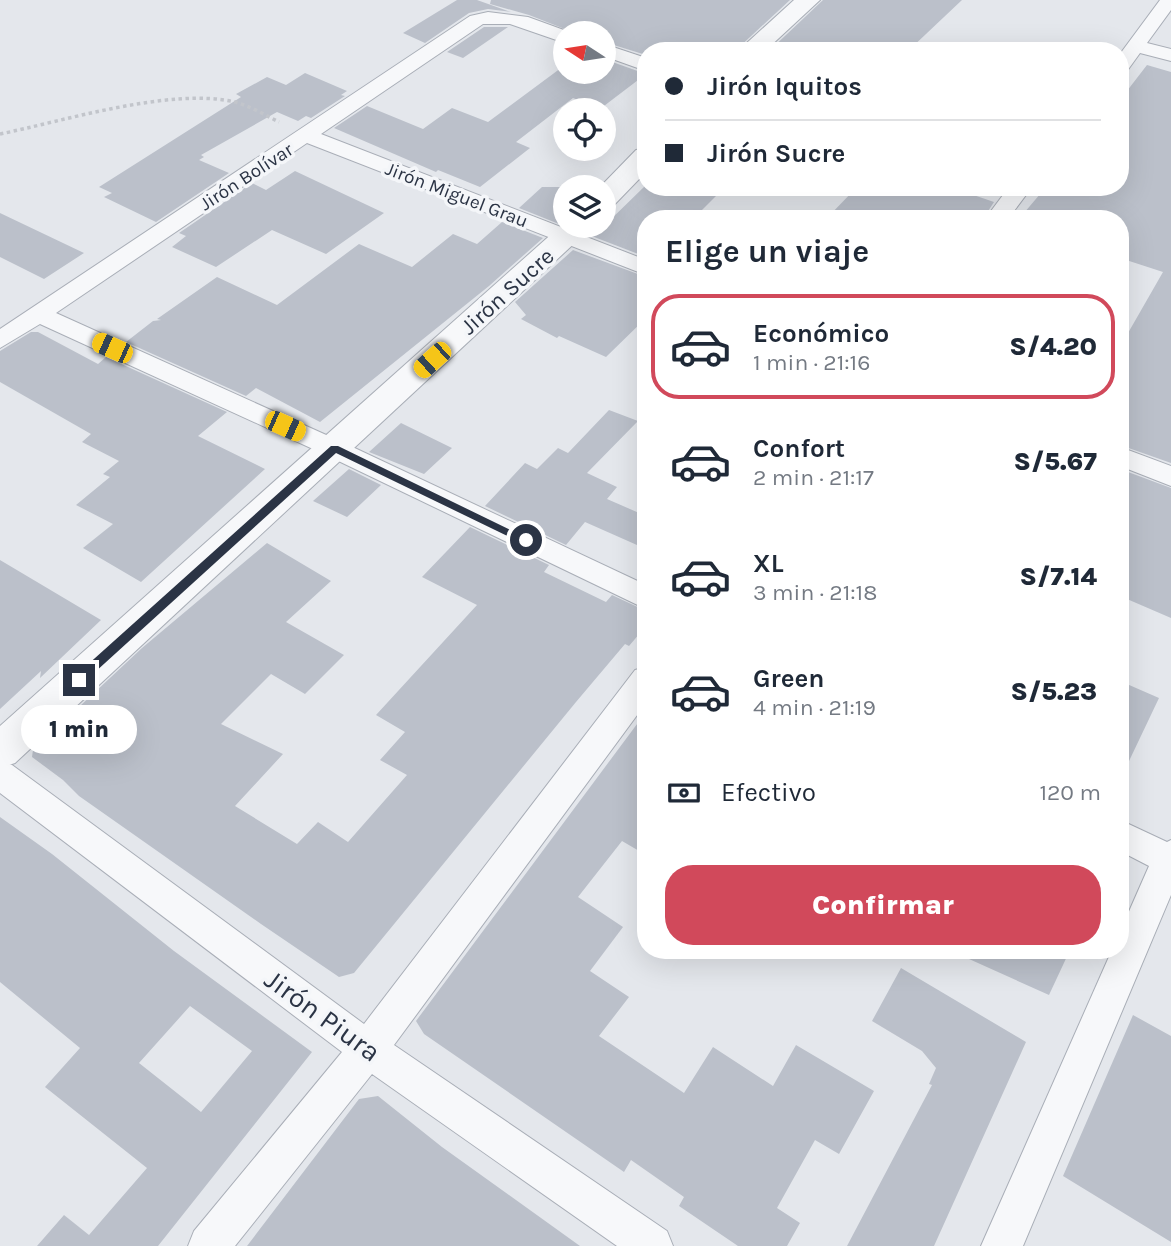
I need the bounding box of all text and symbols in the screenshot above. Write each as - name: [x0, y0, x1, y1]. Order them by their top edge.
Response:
- north arrow: [553, 21, 616, 84]
- map controls: [553, 21, 616, 238]
- text: Jirón Iquitos: [707, 71, 862, 102]
- button: locate: [553, 98, 616, 161]
- text: Jirón Sucre: [707, 138, 845, 169]
- street label: Jirón Bolívar: [196, 139, 297, 215]
- street label: Jirón Miguel Grau: [382, 158, 531, 232]
- button: layers: [553, 175, 616, 238]
- text: Elige un viaje: [665, 233, 869, 270]
- street label: Jirón Sucre: [455, 242, 560, 340]
- icon: car: [669, 315, 732, 378]
- text: Económico: [753, 318, 889, 349]
- car: [89, 330, 136, 366]
- text: S/4.20: [1009, 331, 1097, 362]
- car: [410, 338, 455, 382]
- text: 1 min · 21:16: [753, 349, 870, 376]
- car: [262, 408, 309, 444]
- icon: car: [669, 430, 732, 493]
- text: Confort: [753, 433, 845, 464]
- text: S/5.67: [1014, 446, 1097, 477]
- text: 2 min · 21:17: [753, 464, 874, 491]
- route start: [510, 524, 542, 556]
- icon: car: [669, 545, 732, 608]
- text: XL: [753, 548, 784, 579]
- text: S/7.14: [1019, 561, 1097, 592]
- text: 3 min · 21:18: [753, 579, 877, 606]
- icon: car: [669, 660, 732, 723]
- text: Green: [753, 663, 825, 694]
- route end: [63, 664, 95, 696]
- text: S/5.23: [1011, 676, 1097, 707]
- text: 4 min · 21:19: [753, 694, 876, 721]
- callout: 1 min: [21, 704, 137, 754]
- text: 1 min: [49, 716, 109, 743]
- icon: cash: [665, 774, 703, 812]
- text: Efectivo: [721, 777, 816, 808]
- text: 120 m: [1039, 779, 1101, 806]
- button: Confirmar: [665, 865, 1101, 945]
- street label: Jirón Piura: [258, 962, 387, 1068]

